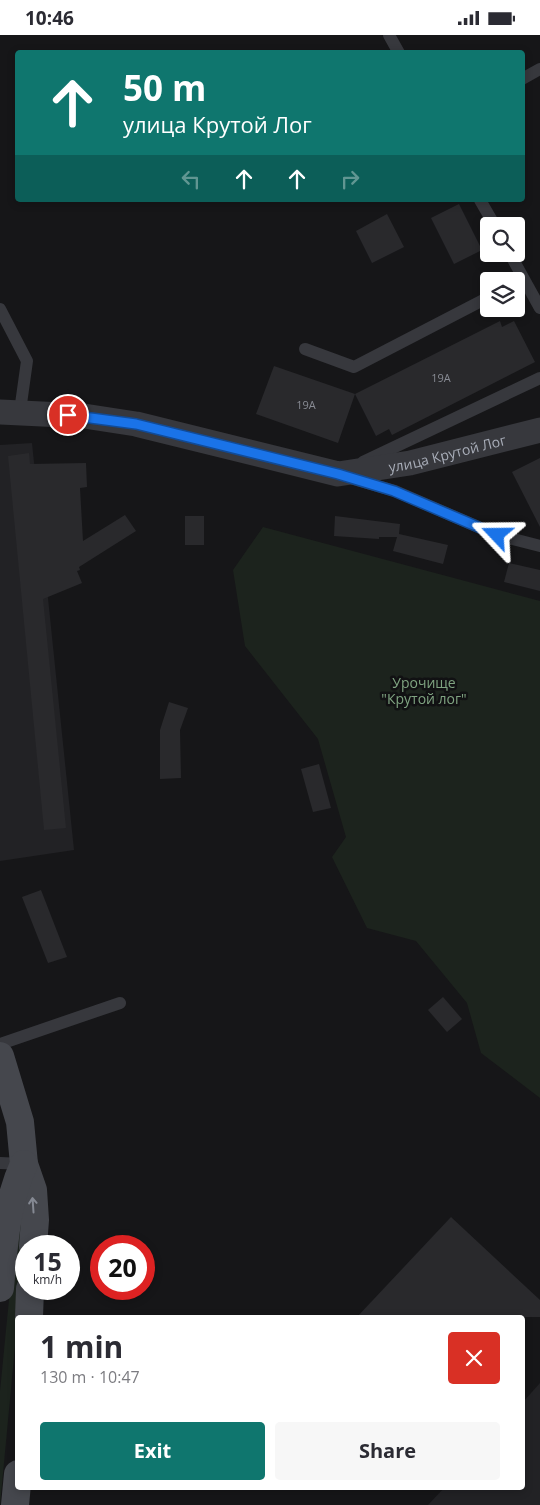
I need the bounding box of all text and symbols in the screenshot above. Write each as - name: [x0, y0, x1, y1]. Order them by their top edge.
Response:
- text: 10:46: [25, 5, 74, 31]
- text: 50 m: [123, 64, 206, 111]
- icon: ahead: [40, 70, 105, 135]
- text: улица Крутой Лог: [123, 109, 312, 139]
- icon: left: [177, 165, 205, 193]
- icon: ahead: [230, 165, 258, 193]
- icon: ahead: [283, 165, 311, 193]
- icon: right: [336, 165, 364, 193]
- map controls: [480, 217, 525, 317]
- button: search: [480, 217, 525, 262]
- button: layers: [480, 272, 525, 317]
- house number: 19А: [431, 370, 451, 385]
- pin: [47, 394, 89, 436]
- house number: 19А: [296, 397, 316, 412]
- icon: arrive: [54, 401, 82, 429]
- street label: улица Крутой Лог: [387, 430, 508, 476]
- position arrow: [470, 508, 522, 560]
- park label: Урочище "Крутой лог": [381, 673, 467, 708]
- one-way arrow: [29, 1197, 38, 1213]
- speed limit sign: 20: [90, 1235, 155, 1300]
- text: 15: [33, 1244, 62, 1278]
- text: km/h: [33, 1271, 62, 1288]
- text: 1 min: [40, 1326, 123, 1367]
- button: close: [448, 1332, 500, 1384]
- text: 130 m · 10:47: [40, 1366, 140, 1388]
- button: Exit: [40, 1422, 265, 1480]
- button: Share: [275, 1422, 500, 1480]

